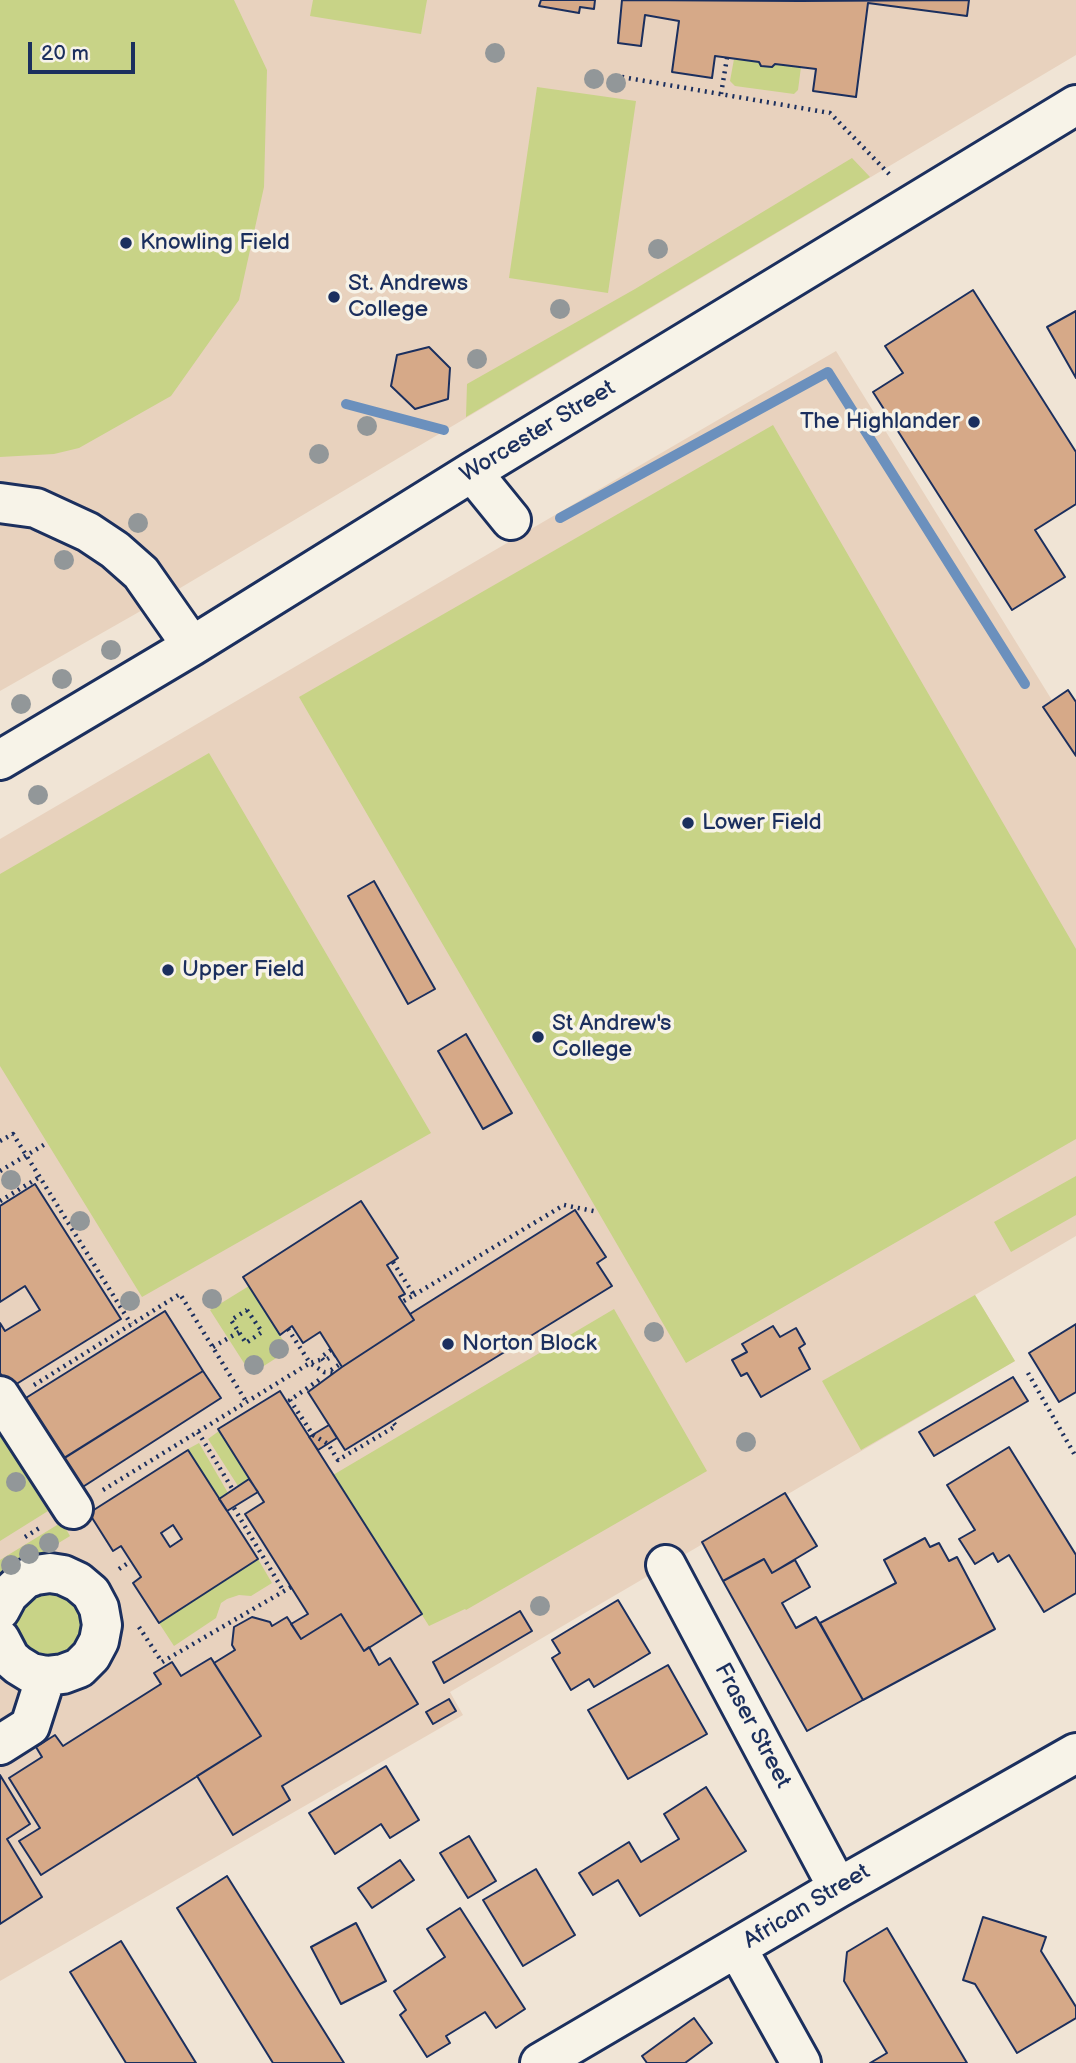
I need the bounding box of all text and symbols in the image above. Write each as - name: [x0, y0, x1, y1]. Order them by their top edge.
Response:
- scale bar: [32, 28, 138, 72]
- text: 20 m: [41, 41, 89, 66]
- place label: Knowling Field: [140, 229, 290, 257]
- marker: Knowling Field: [118, 235, 134, 251]
- place label: St. Andrews College: [348, 270, 468, 324]
- marker: St. Andrews College: [326, 289, 342, 305]
- street label: Worcester Street: [456, 375, 620, 489]
- place label: The Highlander: [800, 408, 960, 436]
- marker: The Highlander: [966, 414, 982, 430]
- place label: Lower Field: [702, 809, 822, 837]
- marker: Lower Field: [680, 815, 696, 831]
- place label: Upper Field: [182, 956, 305, 984]
- marker: Upper Field: [160, 962, 176, 978]
- place label: St Andrew's College: [552, 1010, 671, 1064]
- marker: St Andrew's College: [530, 1029, 546, 1045]
- place label: Norton Block: [462, 1330, 597, 1358]
- marker: Norton Block: [440, 1336, 456, 1352]
- street label: Fraser Street: [708, 1659, 796, 1793]
- street label: African Street: [739, 1858, 875, 1956]

